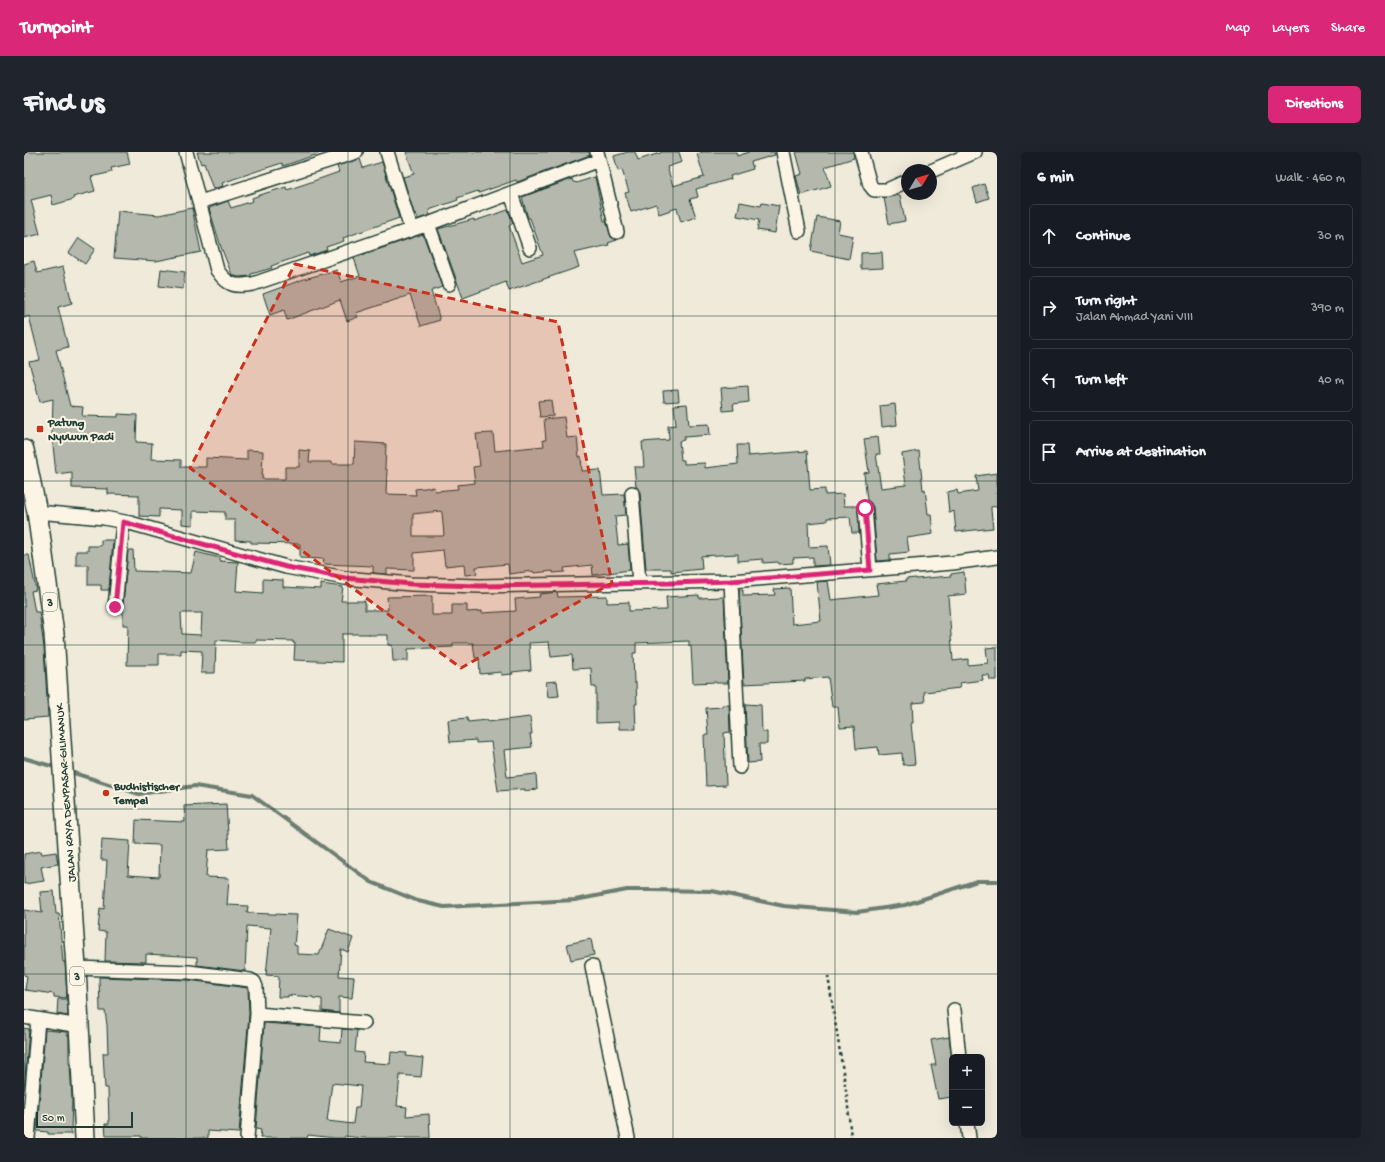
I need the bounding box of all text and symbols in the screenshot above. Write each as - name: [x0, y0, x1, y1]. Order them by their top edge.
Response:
- text: Turnpoint: [20, 17, 92, 40]
- text: Map: [1226, 20, 1250, 37]
- text: Layers: [1272, 20, 1309, 37]
- text: Share: [1331, 20, 1365, 37]
- button: Directions: [1268, 86, 1361, 123]
- text: Find us: [24, 88, 104, 121]
- north arrow: [901, 164, 937, 200]
- text: 6 min: [1037, 168, 1073, 188]
- text: Walk · 460 m: [1275, 171, 1345, 186]
- icon: ahead: [1038, 225, 1060, 247]
- text: Continue: [1076, 227, 1130, 245]
- text: 30 m: [1318, 229, 1344, 244]
- text: Turn right: [1076, 292, 1136, 310]
- icon: right: [1038, 297, 1060, 319]
- text: 390 m: [1311, 301, 1344, 316]
- text: Jalan Ahmad Yani VIII: [1076, 310, 1193, 325]
- icon: left: [1038, 369, 1060, 391]
- text: Turn left: [1076, 371, 1127, 389]
- text: 40 m: [1318, 373, 1344, 388]
- place label: Patung Nyuwun Padi: [47, 417, 114, 445]
- marker: Patung Nyuwun Padi: [35, 424, 45, 434]
- icon: arrive: [1038, 441, 1060, 463]
- text: Arrive at destination: [1076, 443, 1206, 461]
- route start: [856, 499, 874, 517]
- road number: 3: [43, 593, 57, 611]
- route end: [106, 598, 124, 616]
- street label: JALAN RAYA DENPASAR-GILIMANUK: [54, 702, 80, 882]
- place label: Budhistischer Tempel: [113, 781, 181, 809]
- marker: Budhistischer Tempel: [101, 788, 111, 798]
- road number: 3: [70, 967, 84, 985]
- map controls: [949, 1054, 985, 1126]
- button: +: [949, 1054, 985, 1090]
- button: −: [949, 1090, 985, 1126]
- scale bar: [36, 1110, 133, 1129]
- text: 50 m: [42, 1113, 64, 1125]

